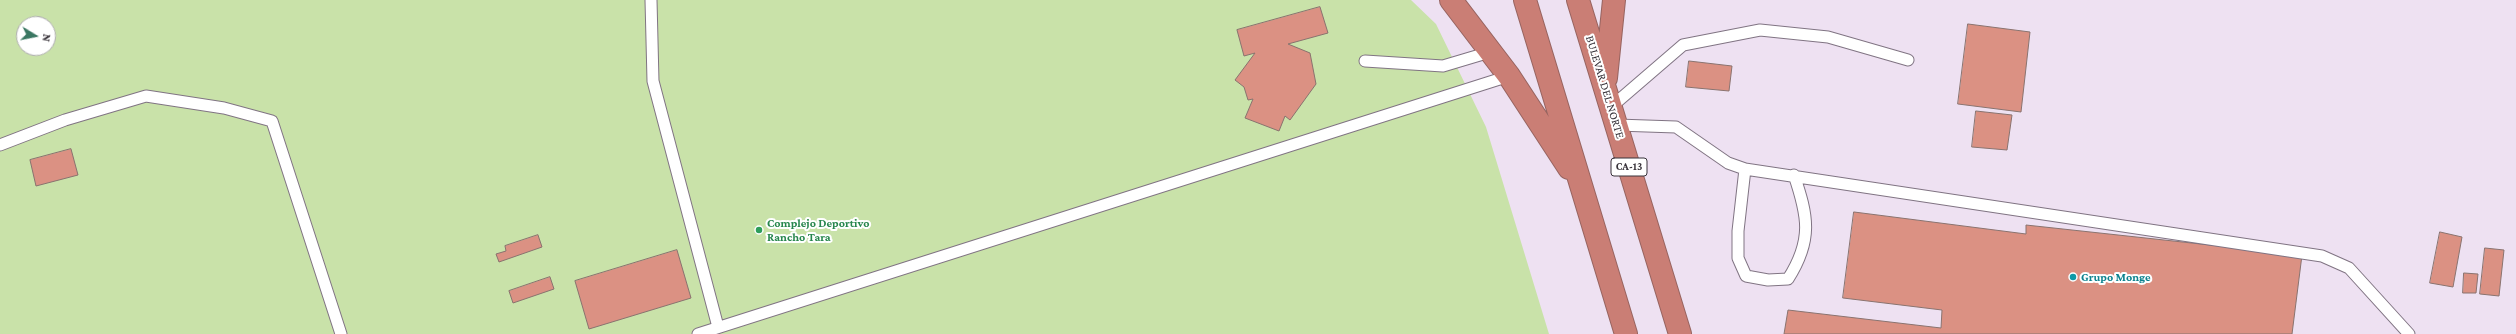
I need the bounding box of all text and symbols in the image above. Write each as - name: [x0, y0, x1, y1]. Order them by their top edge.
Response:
- north arrow: [16, 16, 56, 56]
- text: N: [40, 33, 53, 43]
- street label: BULEVAR DEL NORTE: [1582, 34, 1628, 140]
- road number: CA-13: [1611, 158, 1647, 176]
- place label: Complejo Deportivo Rancho Tara: [767, 216, 869, 244]
- marker: Complejo Deportivo Rancho Tara: [754, 225, 764, 235]
- place label: Grupo Monge: [2081, 270, 2151, 284]
- marker: Grupo Monge: [2068, 272, 2078, 282]

